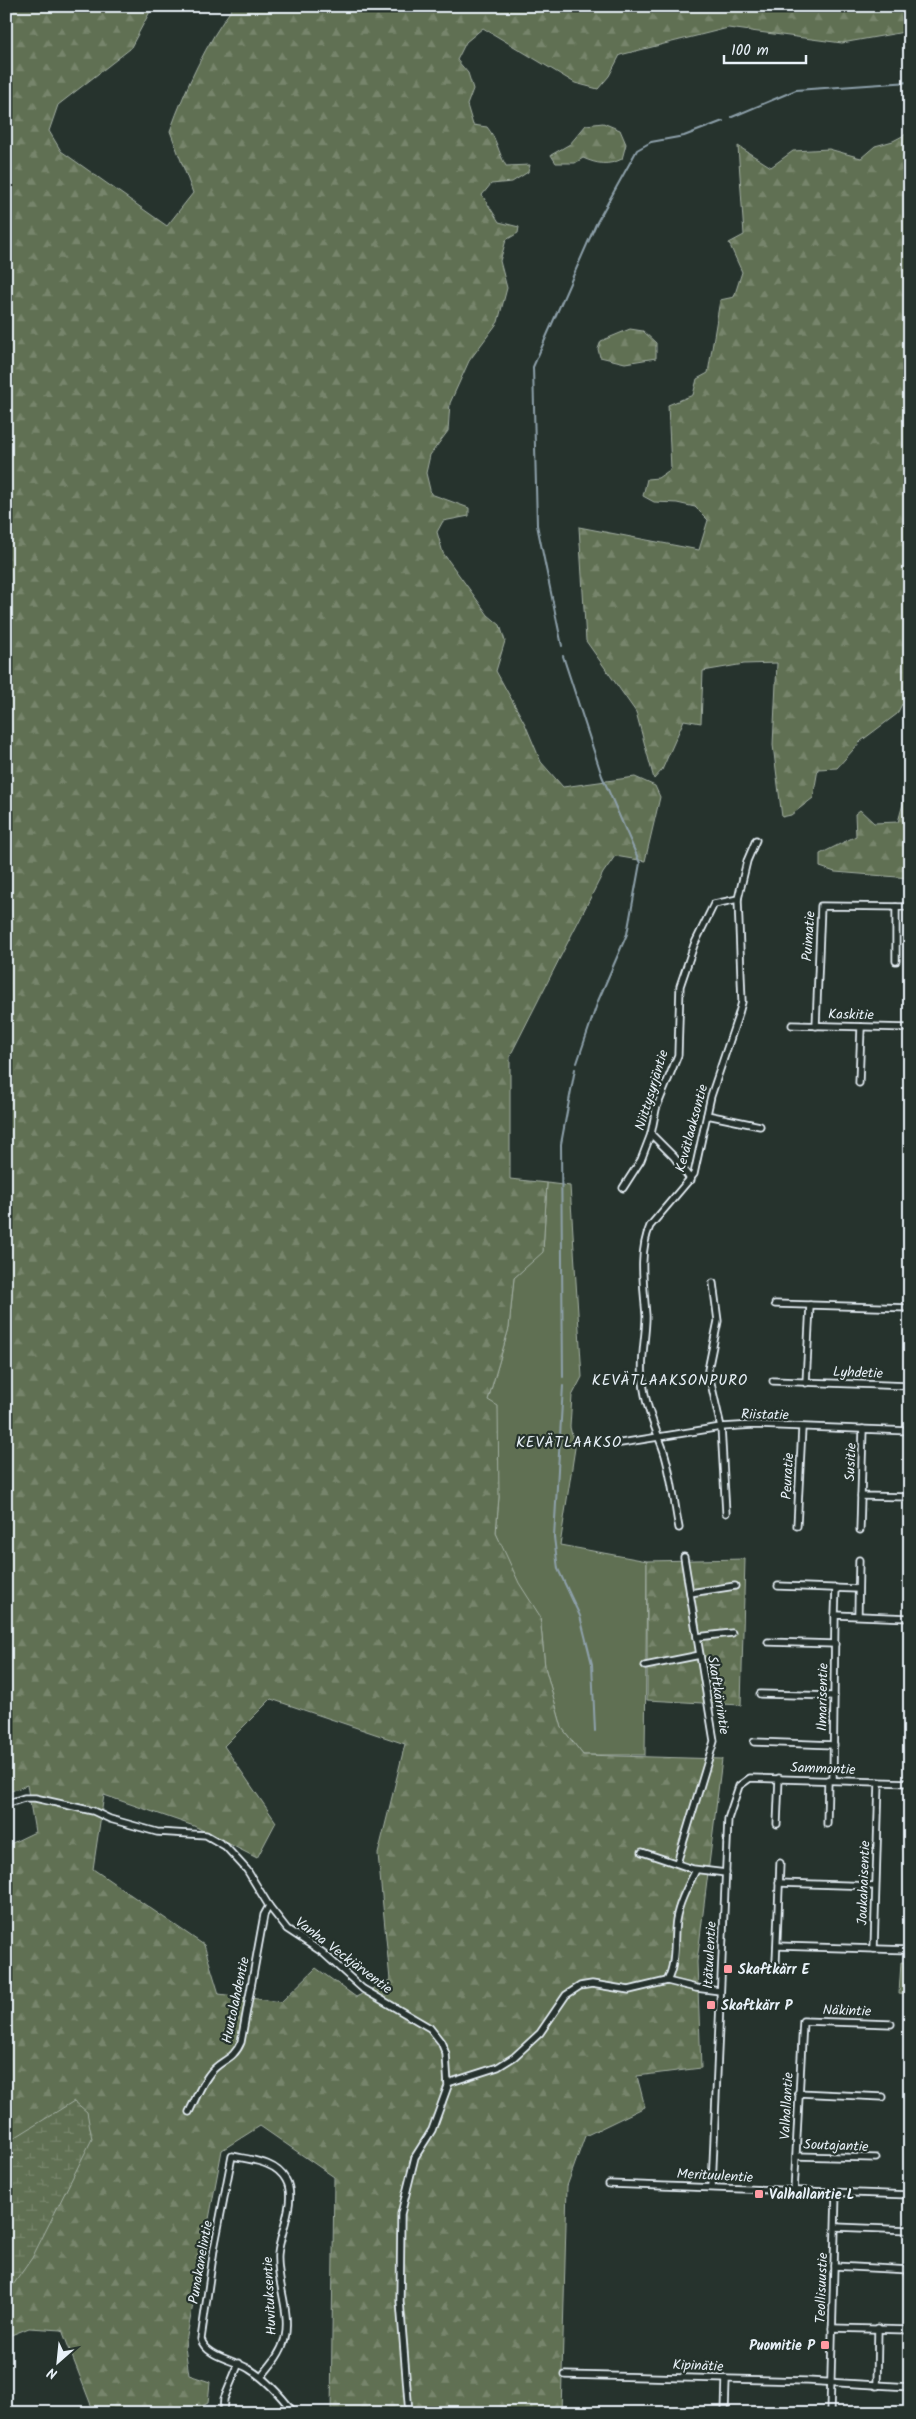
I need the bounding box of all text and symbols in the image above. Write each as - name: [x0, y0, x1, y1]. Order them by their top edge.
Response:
- scale bar: [724, 32, 806, 64]
- text: 100 m: [731, 39, 769, 63]
- street label: Puimatie: [796, 909, 822, 962]
- street label: Kaskitie: [828, 1004, 875, 1026]
- street label: Niittysyrjäntie: [629, 1047, 675, 1133]
- street label: Kevätlaaksontie: [670, 1081, 714, 1175]
- street label: Lyhdetie: [833, 1361, 884, 1385]
- district label: KEVÄTLAAKSONPURO: [592, 1369, 748, 1393]
- street label: Riistatie: [741, 1404, 790, 1426]
- district label: KEVÄTLAAKSO: [516, 1431, 622, 1455]
- street label: Susitie: [839, 1442, 863, 1482]
- street label: Peuratie: [776, 1451, 800, 1500]
- street label: Skaftkärrintie: [701, 1654, 735, 1737]
- street label: Ilmarisentie: [811, 1662, 835, 1731]
- street label: Sammontie: [790, 1757, 857, 1781]
- street label: Joukahaisentie: [852, 1840, 876, 1926]
- street label: Vanha Veckjärventie: [290, 1912, 397, 2000]
- street label: Itätuulentie: [697, 1920, 723, 1989]
- street label: Huutolahdentie: [216, 1954, 256, 2045]
- place label: Skaftkärr E: [738, 1959, 811, 1981]
- marker: Skaftkärr E: [722, 1963, 734, 1975]
- place label: Skaftkärr P: [721, 1995, 794, 2017]
- marker: Skaftkärr P: [705, 1999, 717, 2011]
- street label: Näkintie: [822, 1999, 872, 2023]
- street label: Valhallantie: [774, 2071, 800, 2140]
- street label: Soutajantie: [803, 2134, 870, 2158]
- street label: Merituulentie: [676, 2163, 754, 2189]
- place label: Valhallantie L: [769, 2184, 855, 2206]
- marker: Valhallantie L: [753, 2188, 765, 2200]
- street label: Punakanelintie: [183, 2218, 219, 2306]
- street label: Teollisuustie: [810, 2252, 834, 2324]
- street label: Huvituksentie: [257, 2255, 283, 2336]
- place label: Puomitie P: [749, 2335, 816, 2357]
- north arrow: [32, 2336, 82, 2386]
- marker: Puomitie P: [819, 2339, 831, 2351]
- street label: Kipinätie: [672, 2354, 724, 2378]
- text: N: [43, 2361, 61, 2385]

